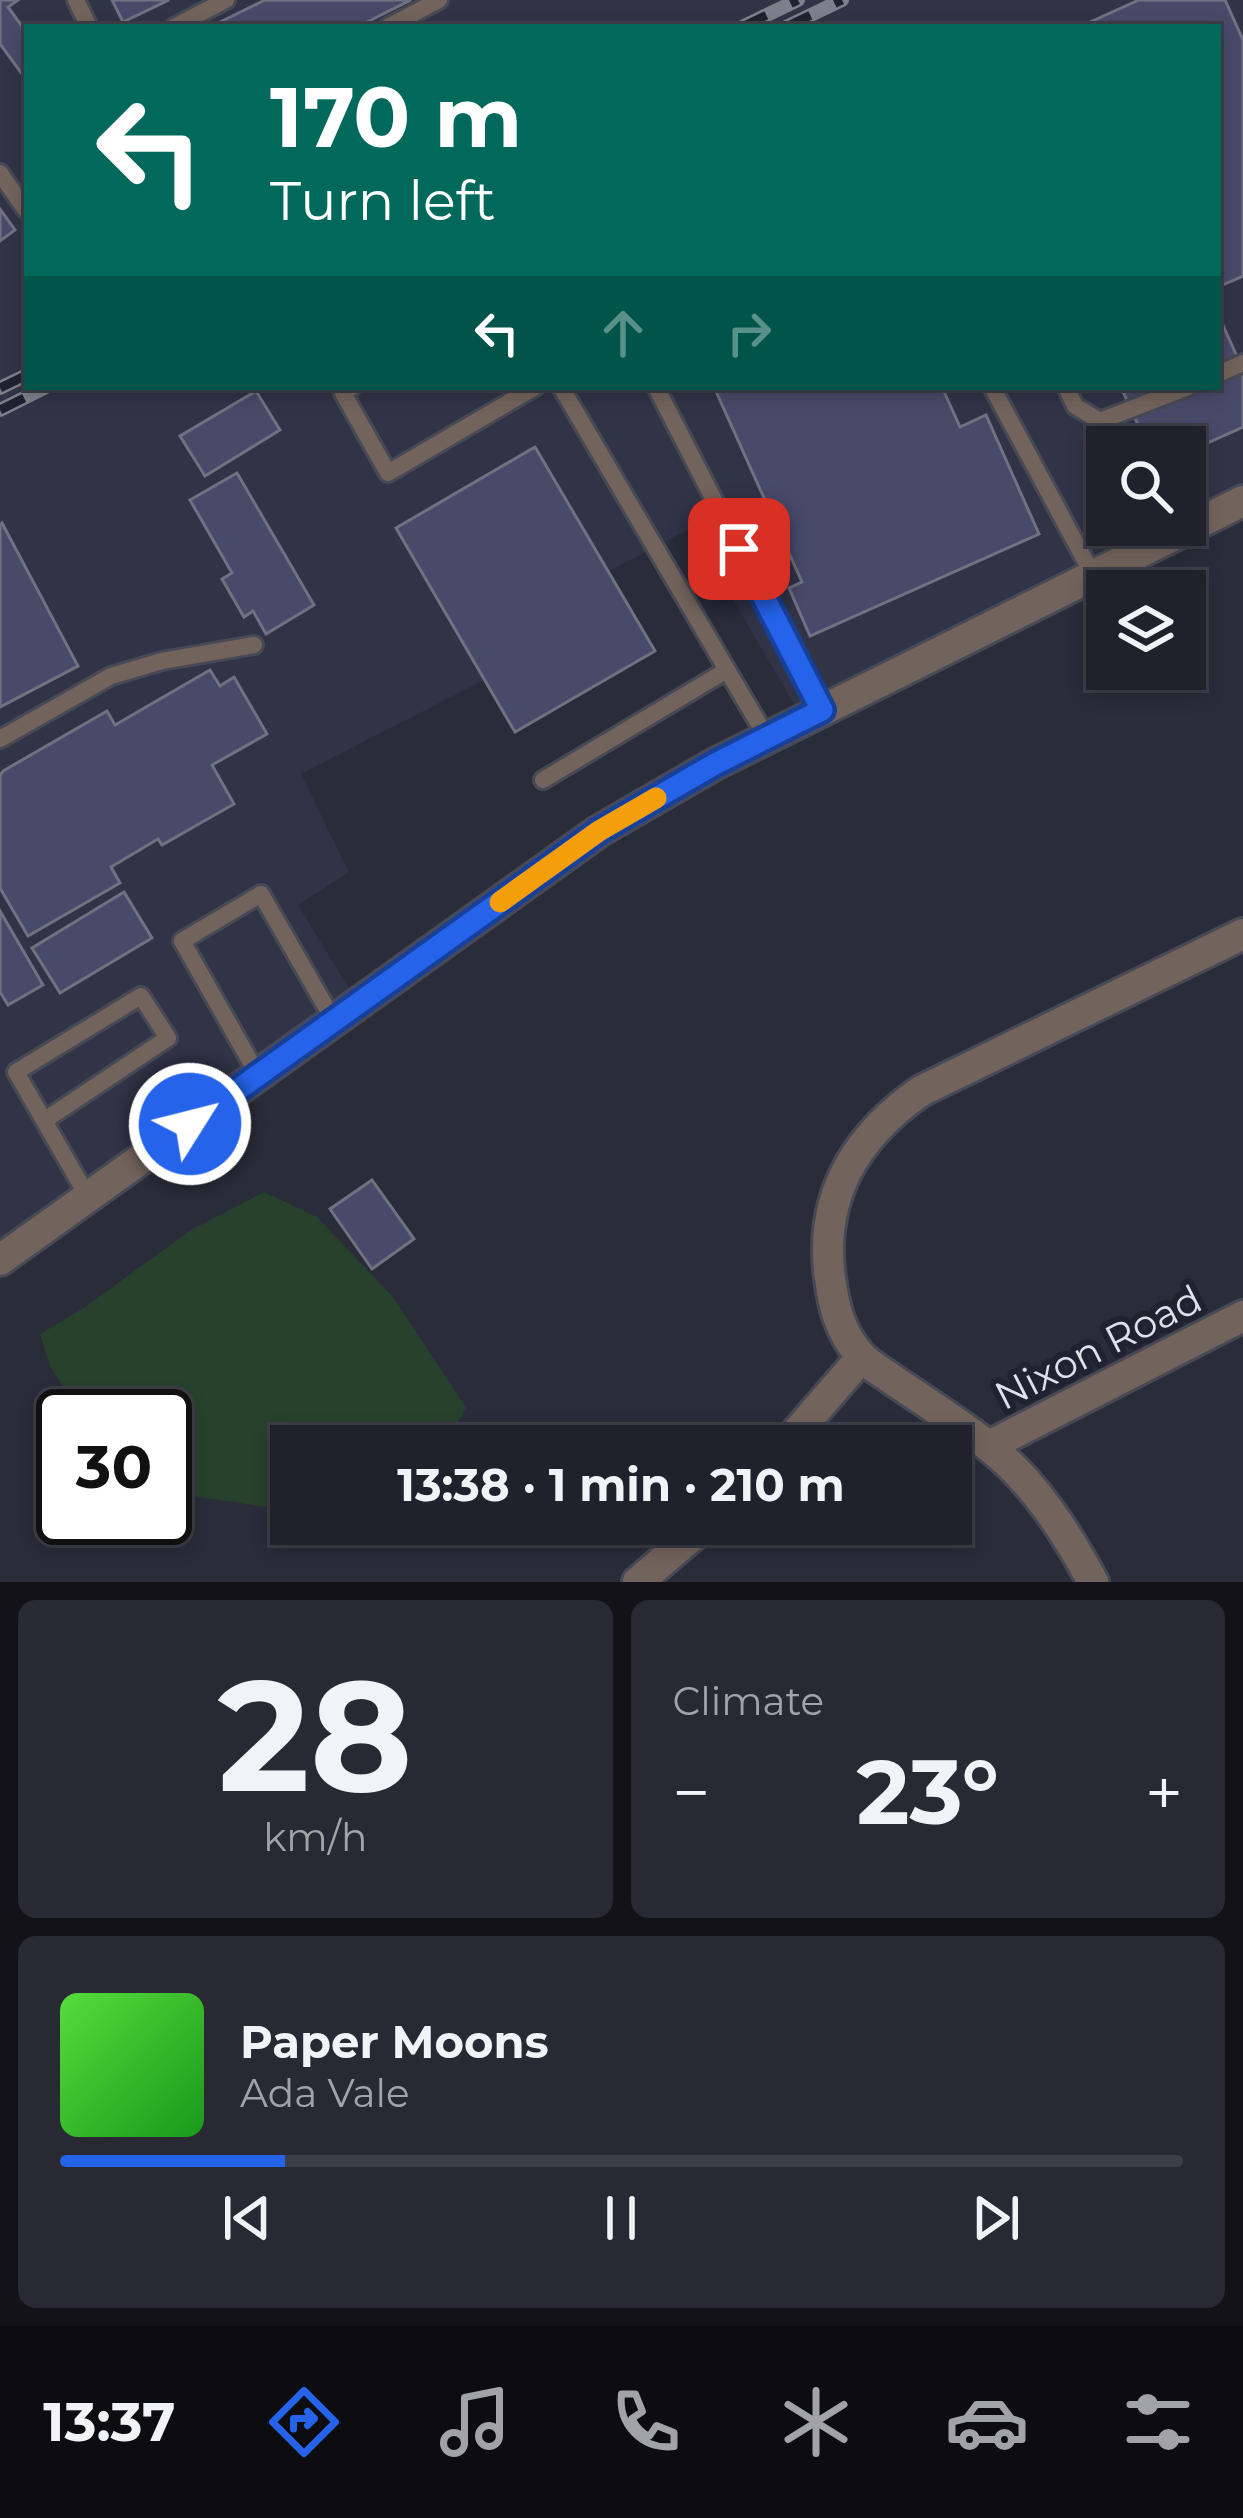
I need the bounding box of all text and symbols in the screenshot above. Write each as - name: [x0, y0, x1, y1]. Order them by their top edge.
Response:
- text: 170 m: [270, 66, 522, 168]
- icon: left: [72, 72, 228, 228]
- text: Turn left: [270, 168, 496, 234]
- icon: left: [464, 300, 530, 366]
- icon: ahead: [590, 300, 656, 366]
- icon: right: [716, 300, 782, 366]
- map controls: [1086, 426, 1206, 690]
- button: search: [1086, 426, 1206, 546]
- pin: [688, 498, 790, 600]
- icon: arrive: [706, 516, 772, 582]
- button: layers: [1086, 570, 1206, 690]
- position arrow: [127, 1061, 253, 1187]
- street label: Nixon Road: [987, 1274, 1209, 1420]
- speed limit sign: 30: [36, 1389, 192, 1545]
- text: 13:38 · 1 min · 210 m: [397, 1457, 845, 1512]
- text: 28: [218, 1640, 413, 1830]
- text: Climate: [673, 1677, 824, 1725]
- text: 23°: [856, 1737, 999, 1847]
- text: −: [673, 1752, 710, 1833]
- text: +: [1145, 1752, 1183, 1833]
- text: km/h: [263, 1813, 367, 1861]
- text: Paper Moons: [240, 2014, 549, 2069]
- text: Ada Vale: [240, 2069, 410, 2117]
- icon: previous: [214, 2185, 280, 2251]
- icon: pause: [588, 2185, 654, 2251]
- icon: next: [963, 2185, 1029, 2251]
- icon: directions: [262, 2380, 346, 2464]
- icon: music: [433, 2380, 517, 2464]
- icon: phone: [604, 2380, 688, 2464]
- icon: climate: [774, 2380, 858, 2464]
- icon: car: [945, 2380, 1029, 2464]
- icon: filters: [1116, 2380, 1200, 2464]
- text: 13:37: [43, 2389, 176, 2455]

